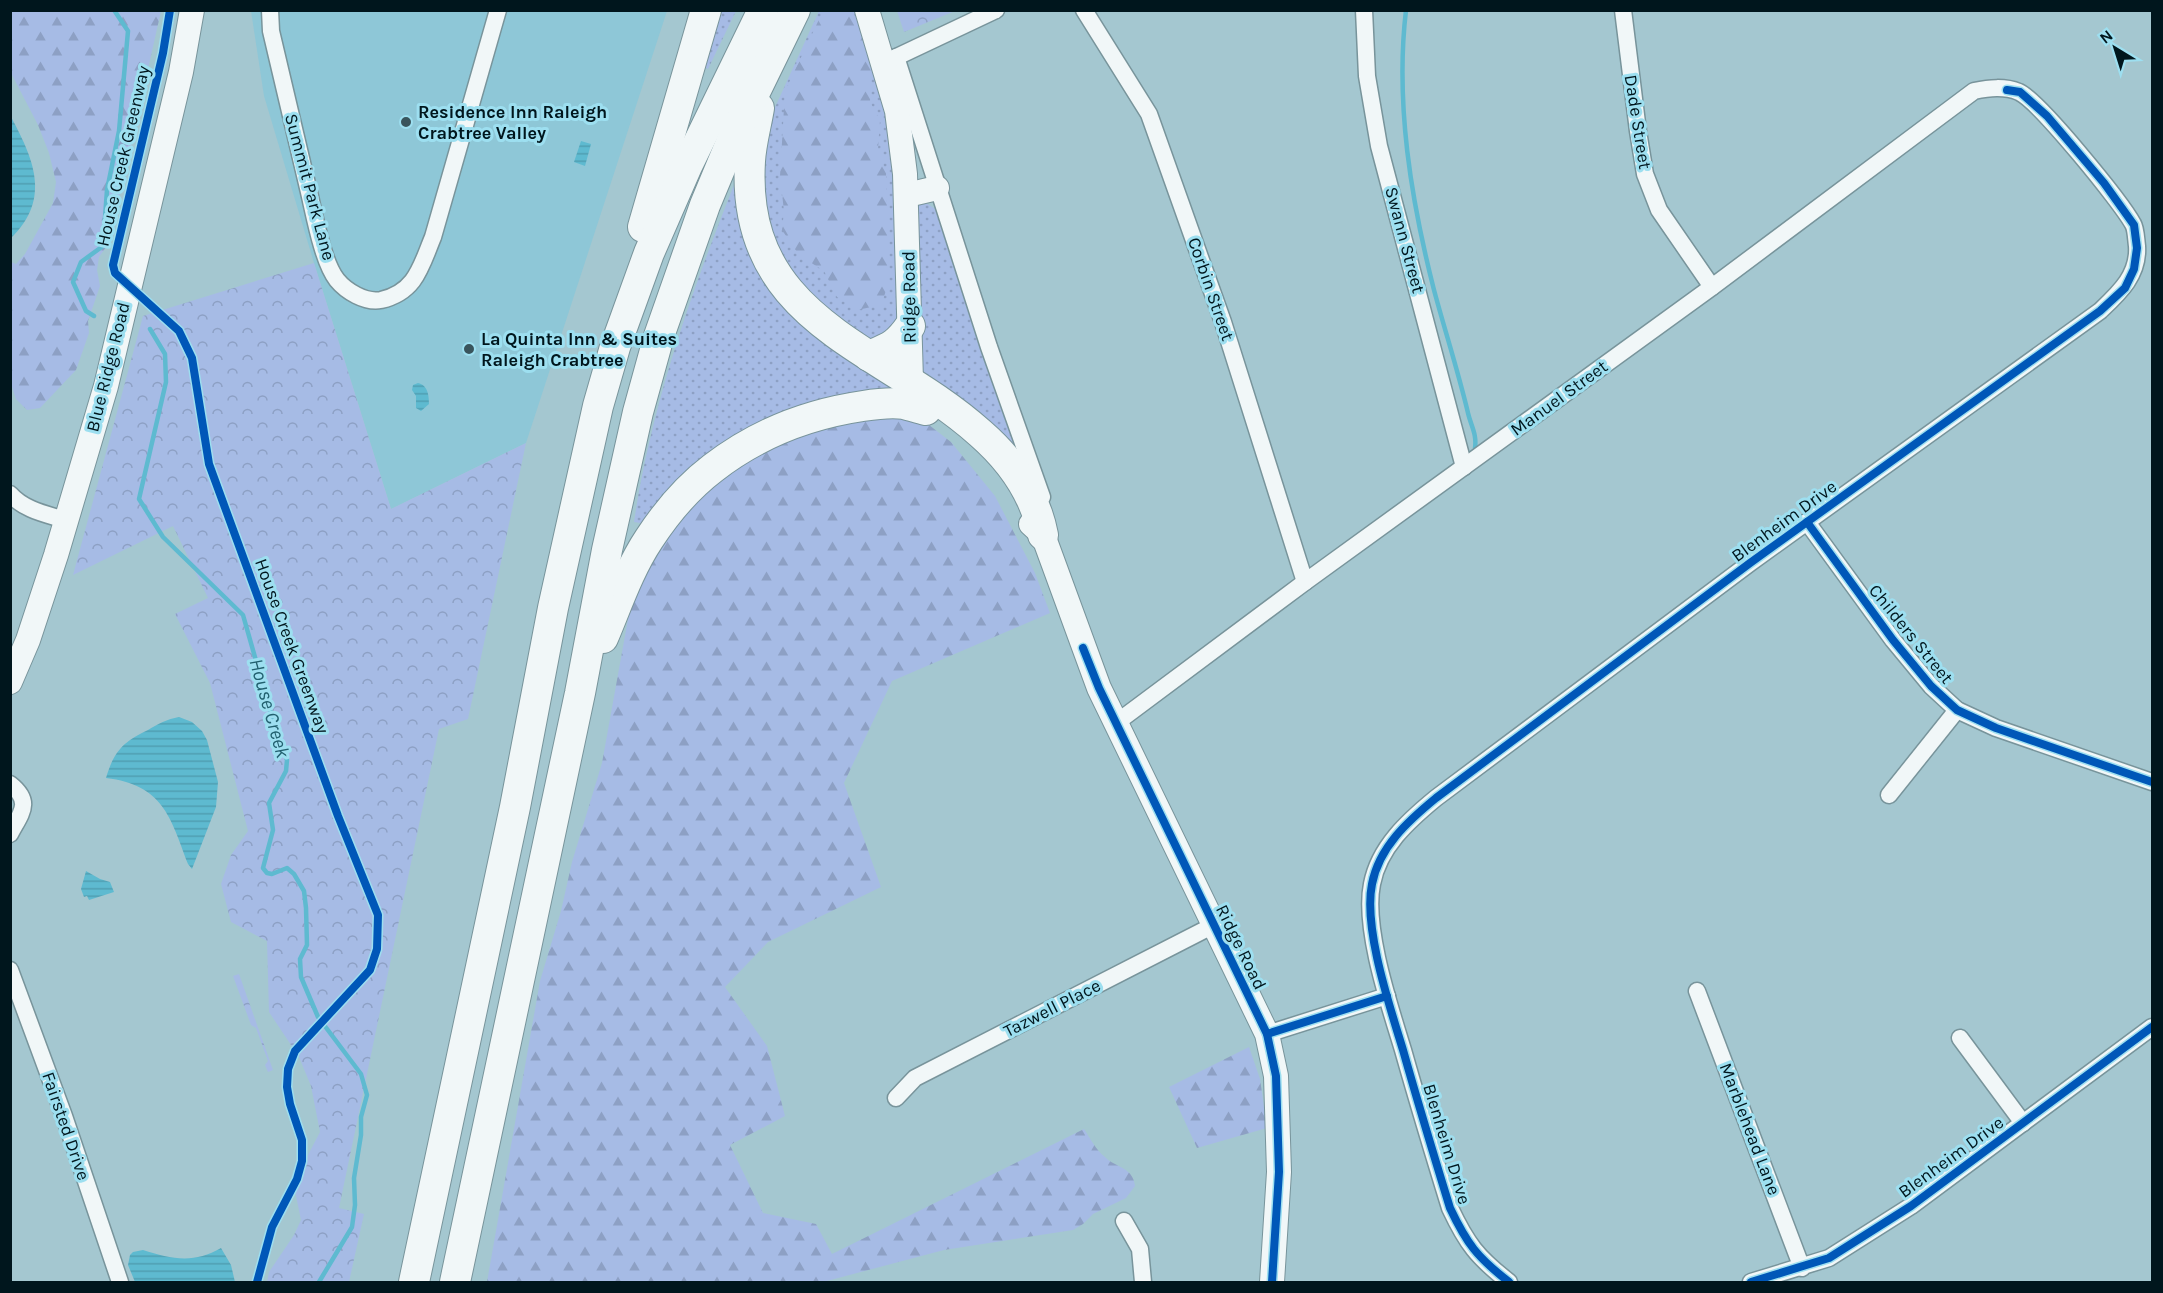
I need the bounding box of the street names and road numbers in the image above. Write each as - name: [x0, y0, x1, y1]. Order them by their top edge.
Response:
- street label: House Creek Greenway: [91, 63, 155, 249]
- street label: Dade Street: [1620, 73, 1656, 171]
- street label: Summit Park Lane: [280, 111, 340, 263]
- street label: Swann Street: [1380, 184, 1430, 296]
- street label: Corbin Street: [1183, 234, 1239, 344]
- street label: Ridge Road: [897, 251, 921, 343]
- street label: Blue Ridge Road: [81, 300, 135, 434]
- street label: Manuel Street: [1506, 355, 1612, 441]
- street label: Blenheim Drive: [1727, 475, 1841, 567]
- street label: House Creek Greenway: [250, 555, 334, 737]
- street label: Childers Street: [1864, 580, 1958, 688]
- street label: Ridge Road: [1211, 901, 1271, 993]
- street label: Tazwell Place: [1000, 974, 1104, 1042]
- street label: Marblehead Lane: [1715, 1060, 1785, 1198]
- street label: Fairsted Drive: [37, 1069, 95, 1183]
- street label: Blenheim Drive: [1418, 1081, 1476, 1207]
- street label: Blenheim Drive: [1894, 1111, 2008, 1203]

